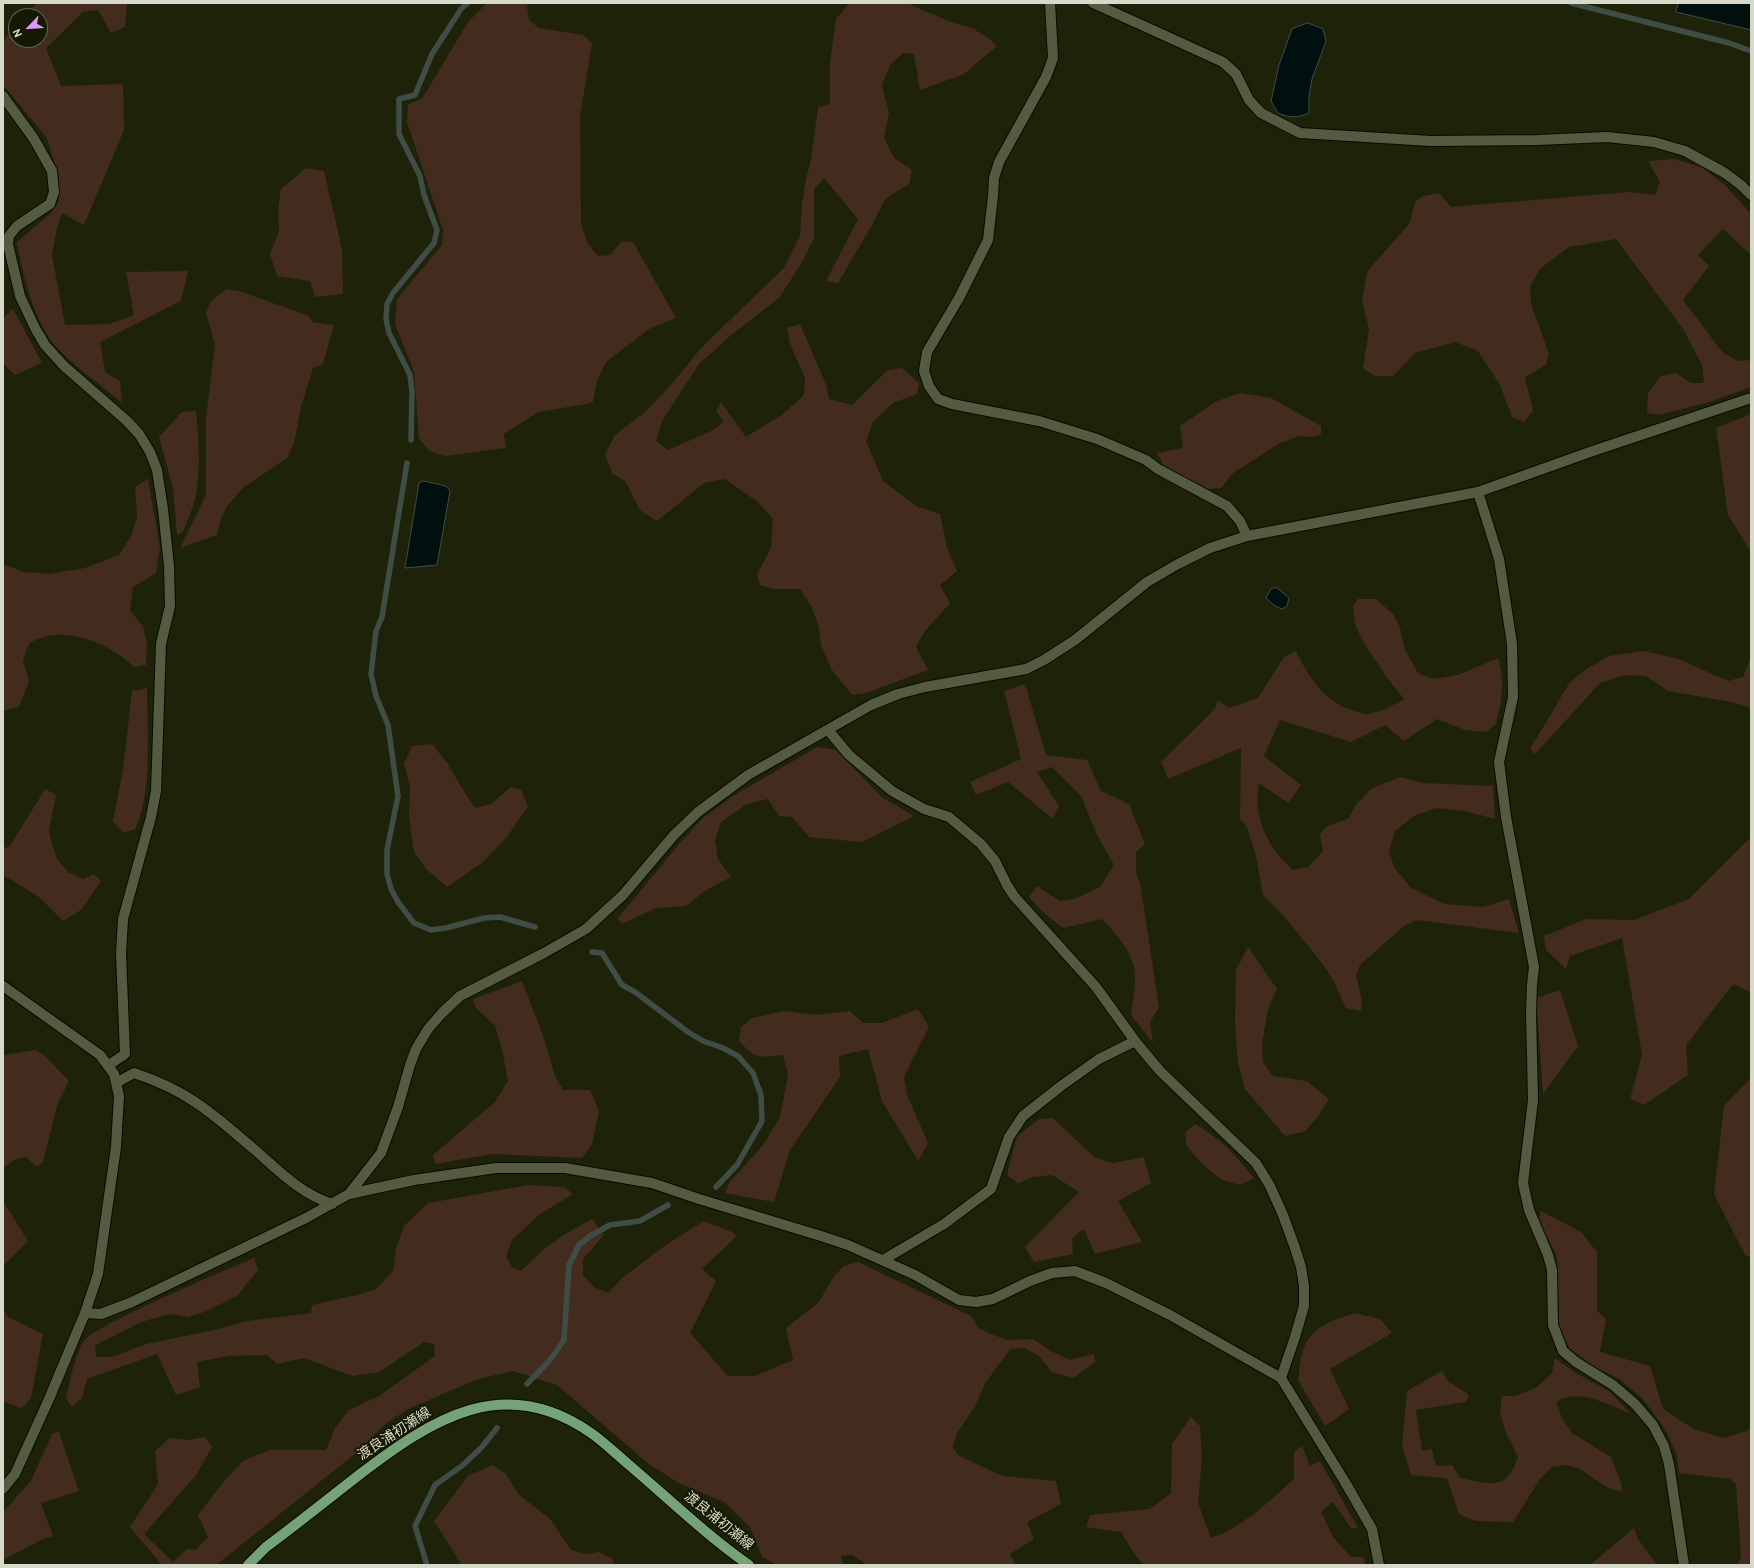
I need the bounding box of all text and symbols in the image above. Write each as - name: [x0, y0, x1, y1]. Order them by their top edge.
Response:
- north arrow: [8, 8, 48, 48]
- text: N: [10, 26, 26, 39]
- street label: 渡良浦初瀬線: [355, 1405, 435, 1465]
- street label: 渡良浦初瀬線: [680, 1489, 756, 1555]

